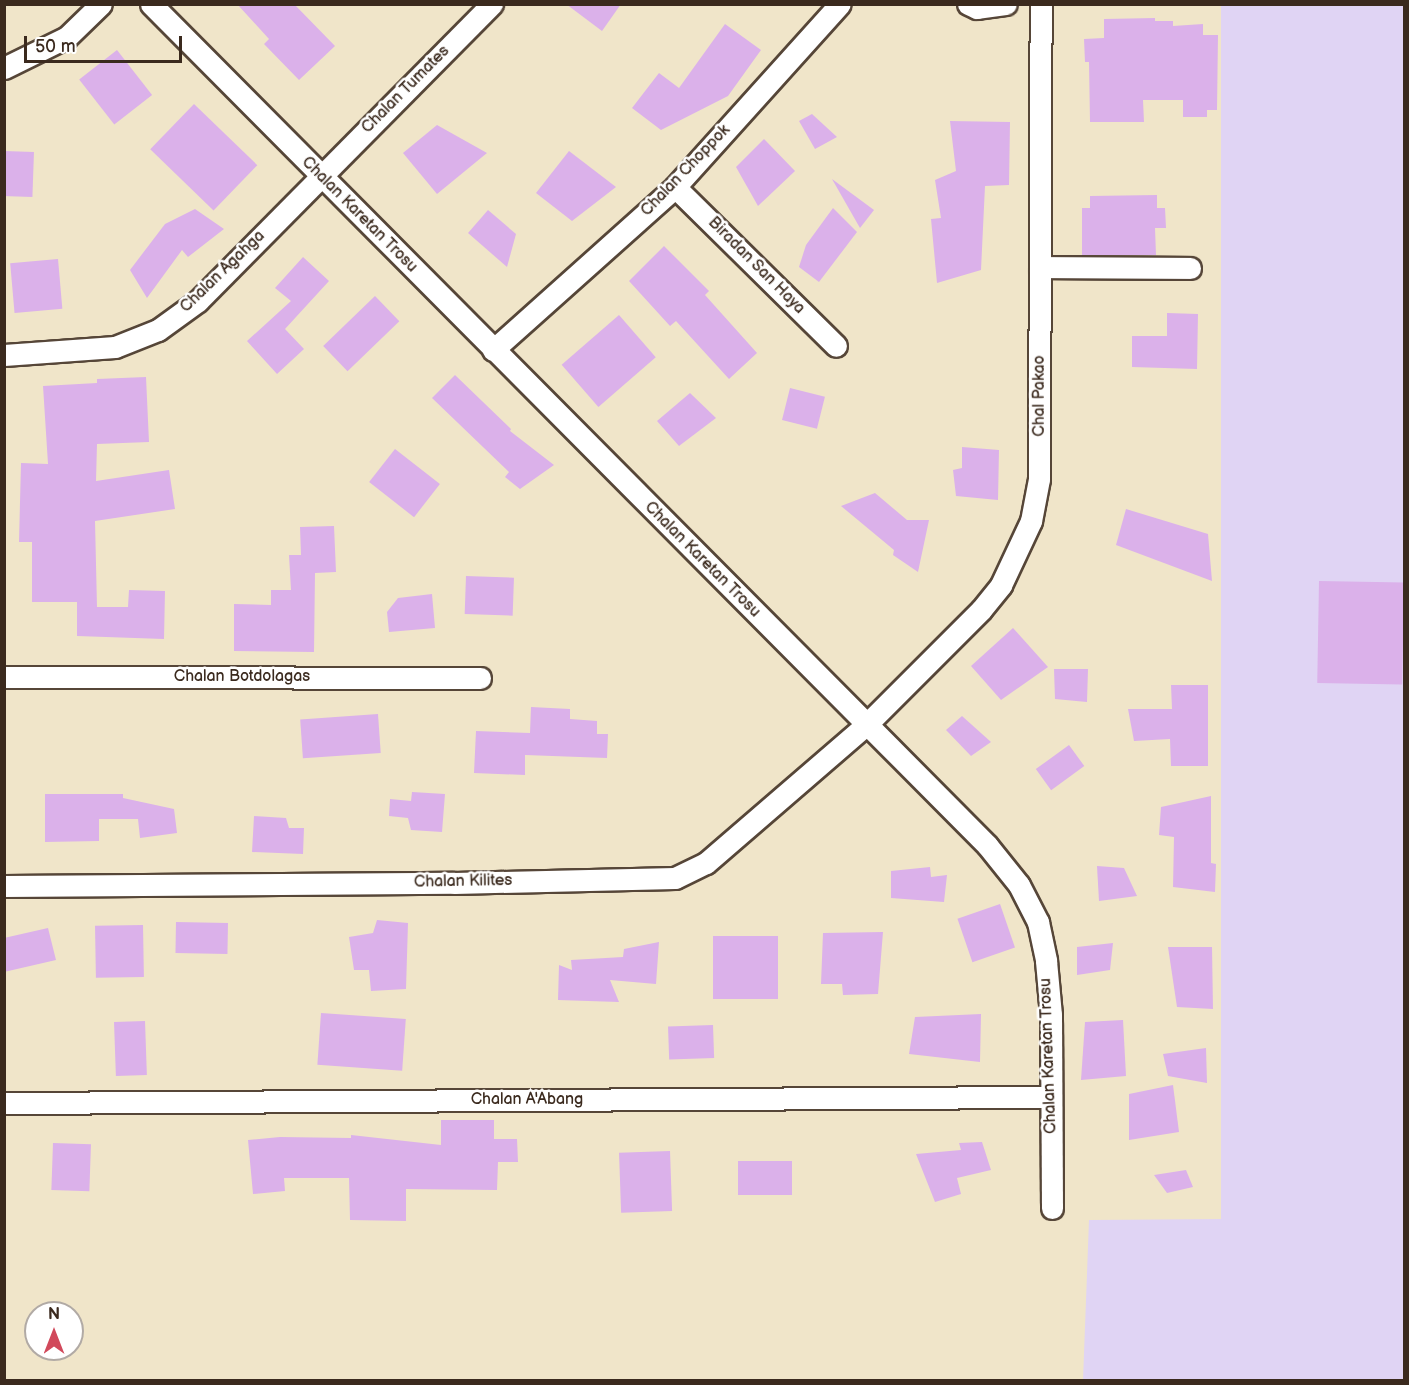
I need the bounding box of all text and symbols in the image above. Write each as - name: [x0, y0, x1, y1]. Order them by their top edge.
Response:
- scale bar: [27, 24, 184, 62]
- text: 50 m: [35, 36, 76, 57]
- street label: Chalan Tumates: [358, 42, 454, 138]
- street label: Chalan Choppok: [637, 121, 735, 221]
- street label: Chalan Karetan Trosu: [297, 153, 421, 277]
- street label: Biradan San Haya: [703, 213, 809, 319]
- street label: Chalan Agahga: [177, 227, 269, 317]
- street label: Chal Pakao: [1030, 355, 1050, 437]
- street label: Chalan Karetan Trosu: [640, 498, 764, 622]
- street label: Chalan Botdolagas: [174, 667, 310, 687]
- street label: Chalan Kilites: [414, 872, 512, 892]
- street label: Chalan Karetan Trosu: [1037, 978, 1061, 1134]
- street label: Chalan A'Abang: [471, 1090, 583, 1110]
- north arrow: [24, 1301, 84, 1361]
- text: N: [48, 1305, 60, 1324]

